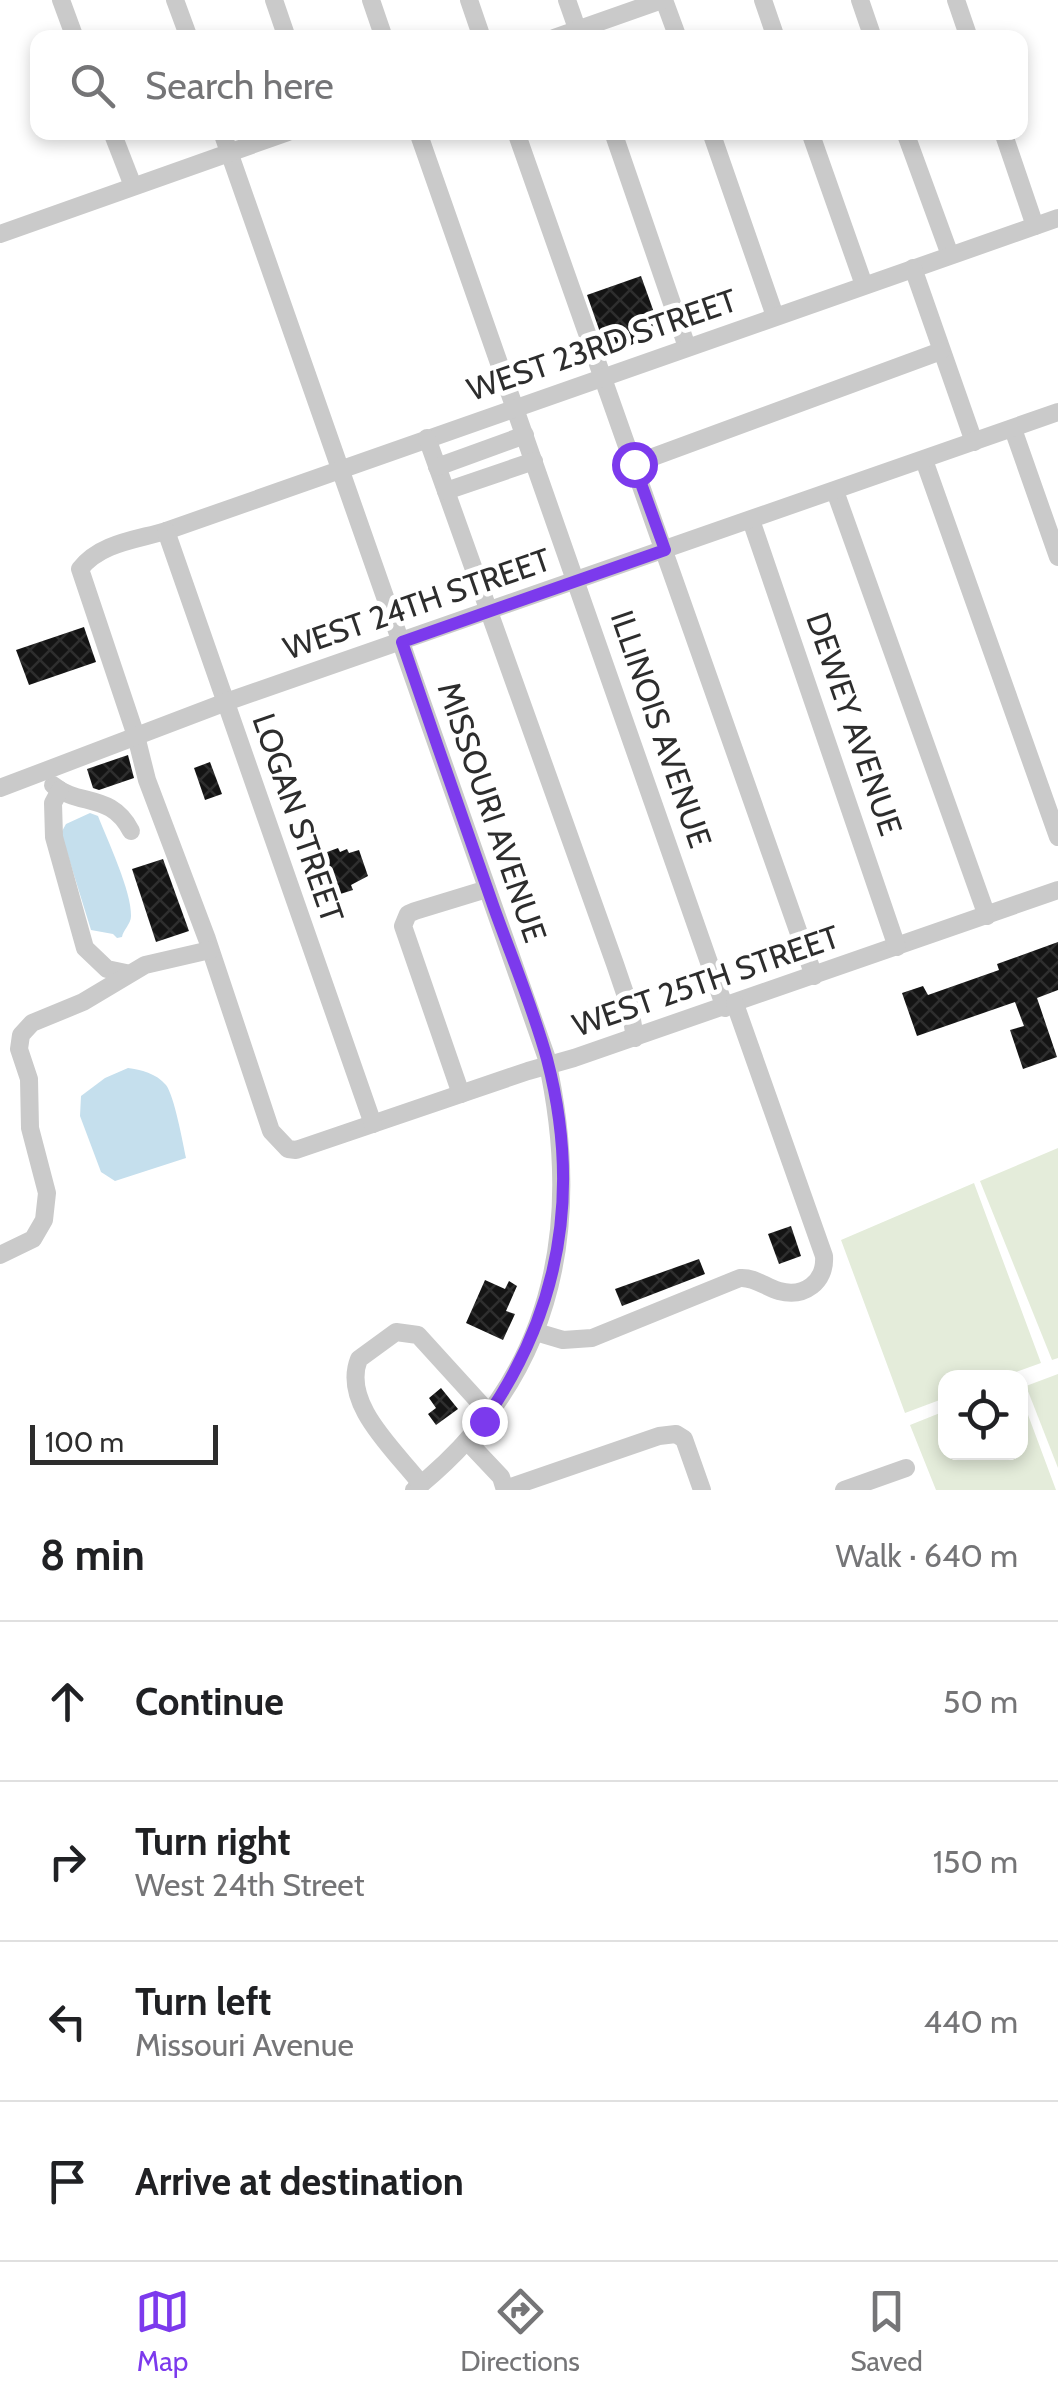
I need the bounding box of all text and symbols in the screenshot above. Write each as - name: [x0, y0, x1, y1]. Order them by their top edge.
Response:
- search box: [30, 30, 1028, 140]
- icon: search: [65, 58, 120, 113]
- text: Search here: [145, 62, 334, 109]
- street label: WEST 23RD STREET: [462, 280, 742, 409]
- route start: [612, 442, 658, 488]
- street label: WEST 24TH STREET: [278, 540, 556, 668]
- street label: ILLINOIS AVENUE: [603, 605, 720, 853]
- street label: DEWEY AVENUE: [798, 607, 911, 840]
- street label: MISSOURI AVENUE: [430, 677, 555, 947]
- street label: LOGAN STREET: [244, 708, 352, 927]
- street label: WEST 25TH STREET: [567, 917, 844, 1044]
- map controls: [938, 1370, 1028, 1460]
- button: locate: [938, 1370, 1028, 1460]
- route end: [462, 1399, 508, 1445]
- scale bar: [30, 1420, 218, 1464]
- text: 100 m: [45, 1425, 124, 1459]
- text: 8 min: [40, 1529, 145, 1581]
- text: Walk · 640 m: [835, 1536, 1018, 1575]
- icon: ahead: [40, 1674, 95, 1729]
- text: Continue: [135, 1678, 284, 1725]
- text: 50 m: [943, 1682, 1018, 1721]
- text: Turn right: [135, 1818, 291, 1865]
- icon: right: [40, 1834, 95, 1889]
- text: 150 m: [933, 1842, 1018, 1881]
- text: West 24th Street: [135, 1865, 364, 1904]
- text: Turn left: [135, 1978, 271, 2025]
- icon: left: [40, 1994, 95, 2049]
- text: 440 m: [923, 2002, 1018, 2041]
- text: Missouri Avenue: [135, 2025, 354, 2064]
- icon: arrive: [40, 2154, 95, 2209]
- text: Arrive at destination: [135, 2158, 464, 2205]
- tab: Map: [135, 2284, 190, 2378]
- tab: Directions: [460, 2284, 580, 2378]
- tab: Saved: [850, 2284, 923, 2378]

